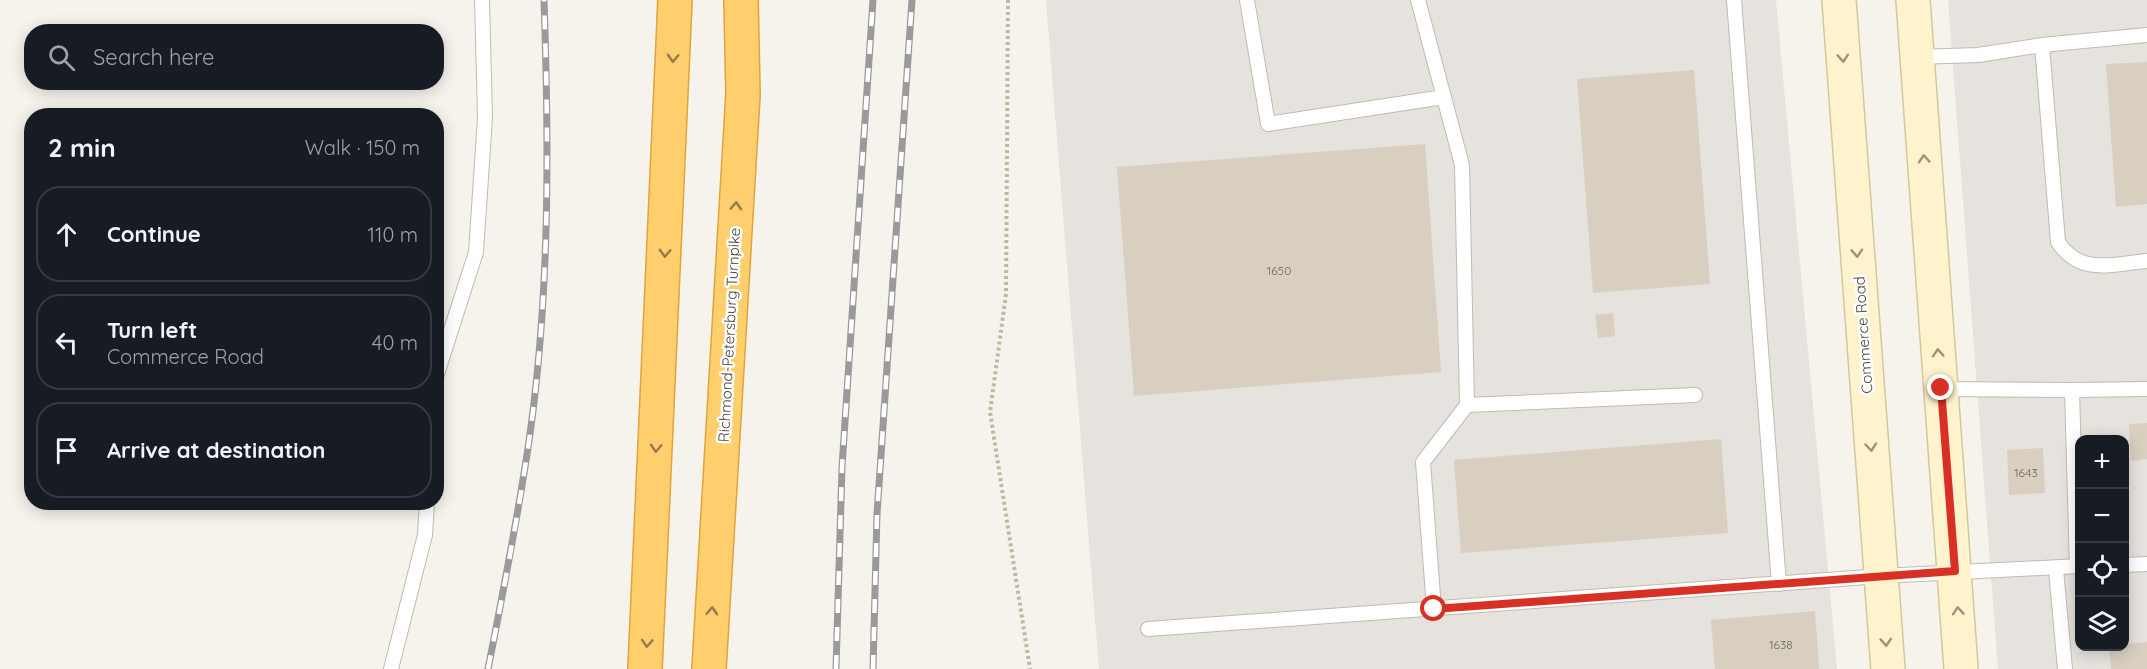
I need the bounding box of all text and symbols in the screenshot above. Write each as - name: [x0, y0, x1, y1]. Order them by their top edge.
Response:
- search box: [24, 24, 444, 90]
- icon: search: [45, 41, 78, 74]
- text: Search here: [93, 43, 214, 71]
- one-way arrow: [666, 54, 679, 63]
- one-way arrow: [1836, 54, 1849, 63]
- text: 2 min: [48, 131, 116, 164]
- text: Walk · 150 m: [305, 135, 420, 160]
- one-way arrow: [1918, 154, 1931, 163]
- one-way arrow: [730, 202, 743, 211]
- icon: ahead: [50, 218, 83, 251]
- text: Continue: [107, 220, 201, 248]
- text: 110 m: [368, 222, 418, 247]
- street label: Richmond-Petersburg Turnpike: [714, 227, 744, 443]
- one-way arrow: [1851, 248, 1864, 257]
- one-way arrow: [658, 249, 671, 258]
- house number: 1650: [1267, 263, 1291, 278]
- street label: Commerce Road: [1849, 276, 1877, 394]
- text: Turn left: [107, 316, 197, 344]
- icon: left: [50, 326, 83, 359]
- text: 40 m: [372, 330, 418, 355]
- text: Commerce Road: [107, 344, 264, 369]
- one-way arrow: [1932, 349, 1945, 358]
- route end: [1927, 374, 1953, 400]
- icon: arrive: [50, 434, 83, 467]
- map controls: [2075, 435, 2129, 651]
- button: +: [2075, 435, 2129, 489]
- text: Arrive at destination: [107, 436, 325, 464]
- one-way arrow: [1864, 443, 1877, 452]
- one-way arrow: [650, 444, 663, 453]
- house number: 1643: [2014, 465, 2038, 480]
- button: −: [2075, 489, 2129, 543]
- button: locate: [2075, 543, 2129, 597]
- route start: [1420, 595, 1446, 621]
- button: layers: [2075, 597, 2129, 651]
- one-way arrow: [706, 606, 719, 615]
- one-way arrow: [1951, 606, 1964, 615]
- house number: 1638: [1769, 637, 1793, 652]
- one-way arrow: [1879, 637, 1892, 646]
- one-way arrow: [640, 638, 653, 647]

